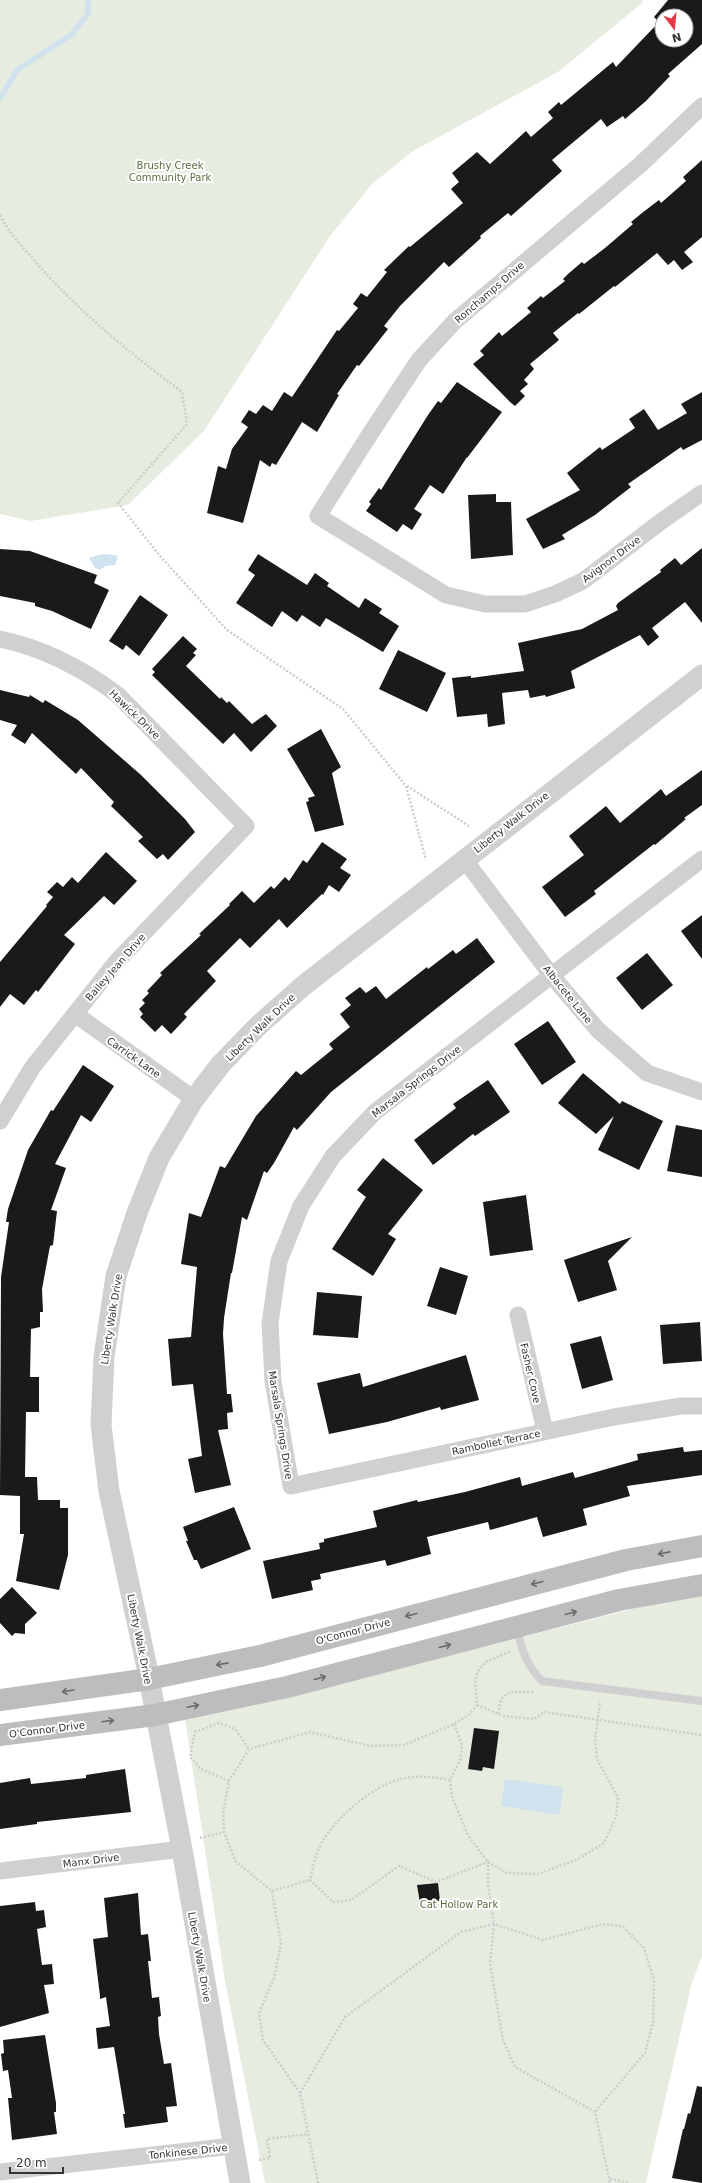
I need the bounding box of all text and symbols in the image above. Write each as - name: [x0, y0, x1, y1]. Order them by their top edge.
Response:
- north arrow: [654, 8, 694, 48]
- text: N: [670, 30, 683, 45]
- park label: Brushy Creek Community Park: [129, 160, 212, 183]
- street label: Ronchamps Drive: [452, 259, 526, 325]
- street label: Avignon Drive: [580, 534, 643, 585]
- street label: Hawick Drive: [107, 688, 162, 741]
- street label: Liberty Walk Drive: [472, 790, 551, 855]
- street label: Bailey Jean Drive: [83, 932, 147, 1003]
- street label: Albacete Lane: [541, 963, 594, 1025]
- street label: Liberty Walk Drive: [224, 992, 297, 1063]
- street label: Carrick Lane: [105, 1035, 163, 1080]
- street label: Marsala Springs Drive: [370, 1043, 463, 1119]
- street label: Liberty Walk Drive: [99, 1273, 124, 1365]
- street label: Fasher Cove: [518, 1342, 543, 1404]
- street label: Marsala Springs Drive: [267, 1370, 295, 1480]
- street label: Rambollet Terrace: [451, 1428, 541, 1457]
- one-way arrow: [658, 1549, 671, 1557]
- one-way arrow: [531, 1579, 544, 1587]
- street label: Liberty Walk Drive: [125, 1593, 154, 1685]
- one-way arrow: [564, 1608, 577, 1616]
- one-way arrow: [405, 1612, 418, 1619]
- street label: O'Connor Drive: [315, 1616, 391, 1647]
- one-way arrow: [439, 1641, 452, 1649]
- one-way arrow: [216, 1660, 229, 1668]
- one-way arrow: [313, 1674, 326, 1682]
- one-way arrow: [62, 1687, 75, 1695]
- one-way arrow: [186, 1702, 199, 1710]
- one-way arrow: [101, 1717, 114, 1725]
- street label: O'Connor Drive: [8, 1719, 86, 1740]
- street label: Manx Drive: [62, 1852, 120, 1869]
- park label: Cat Hollow Park: [420, 1899, 498, 1910]
- street label: Liberty Walk Drive: [186, 1911, 213, 2003]
- street label: Tonkinese Drive: [147, 2142, 228, 2161]
- scale bar: [10, 2149, 63, 2175]
- text: 20 m: [16, 2156, 47, 2170]

